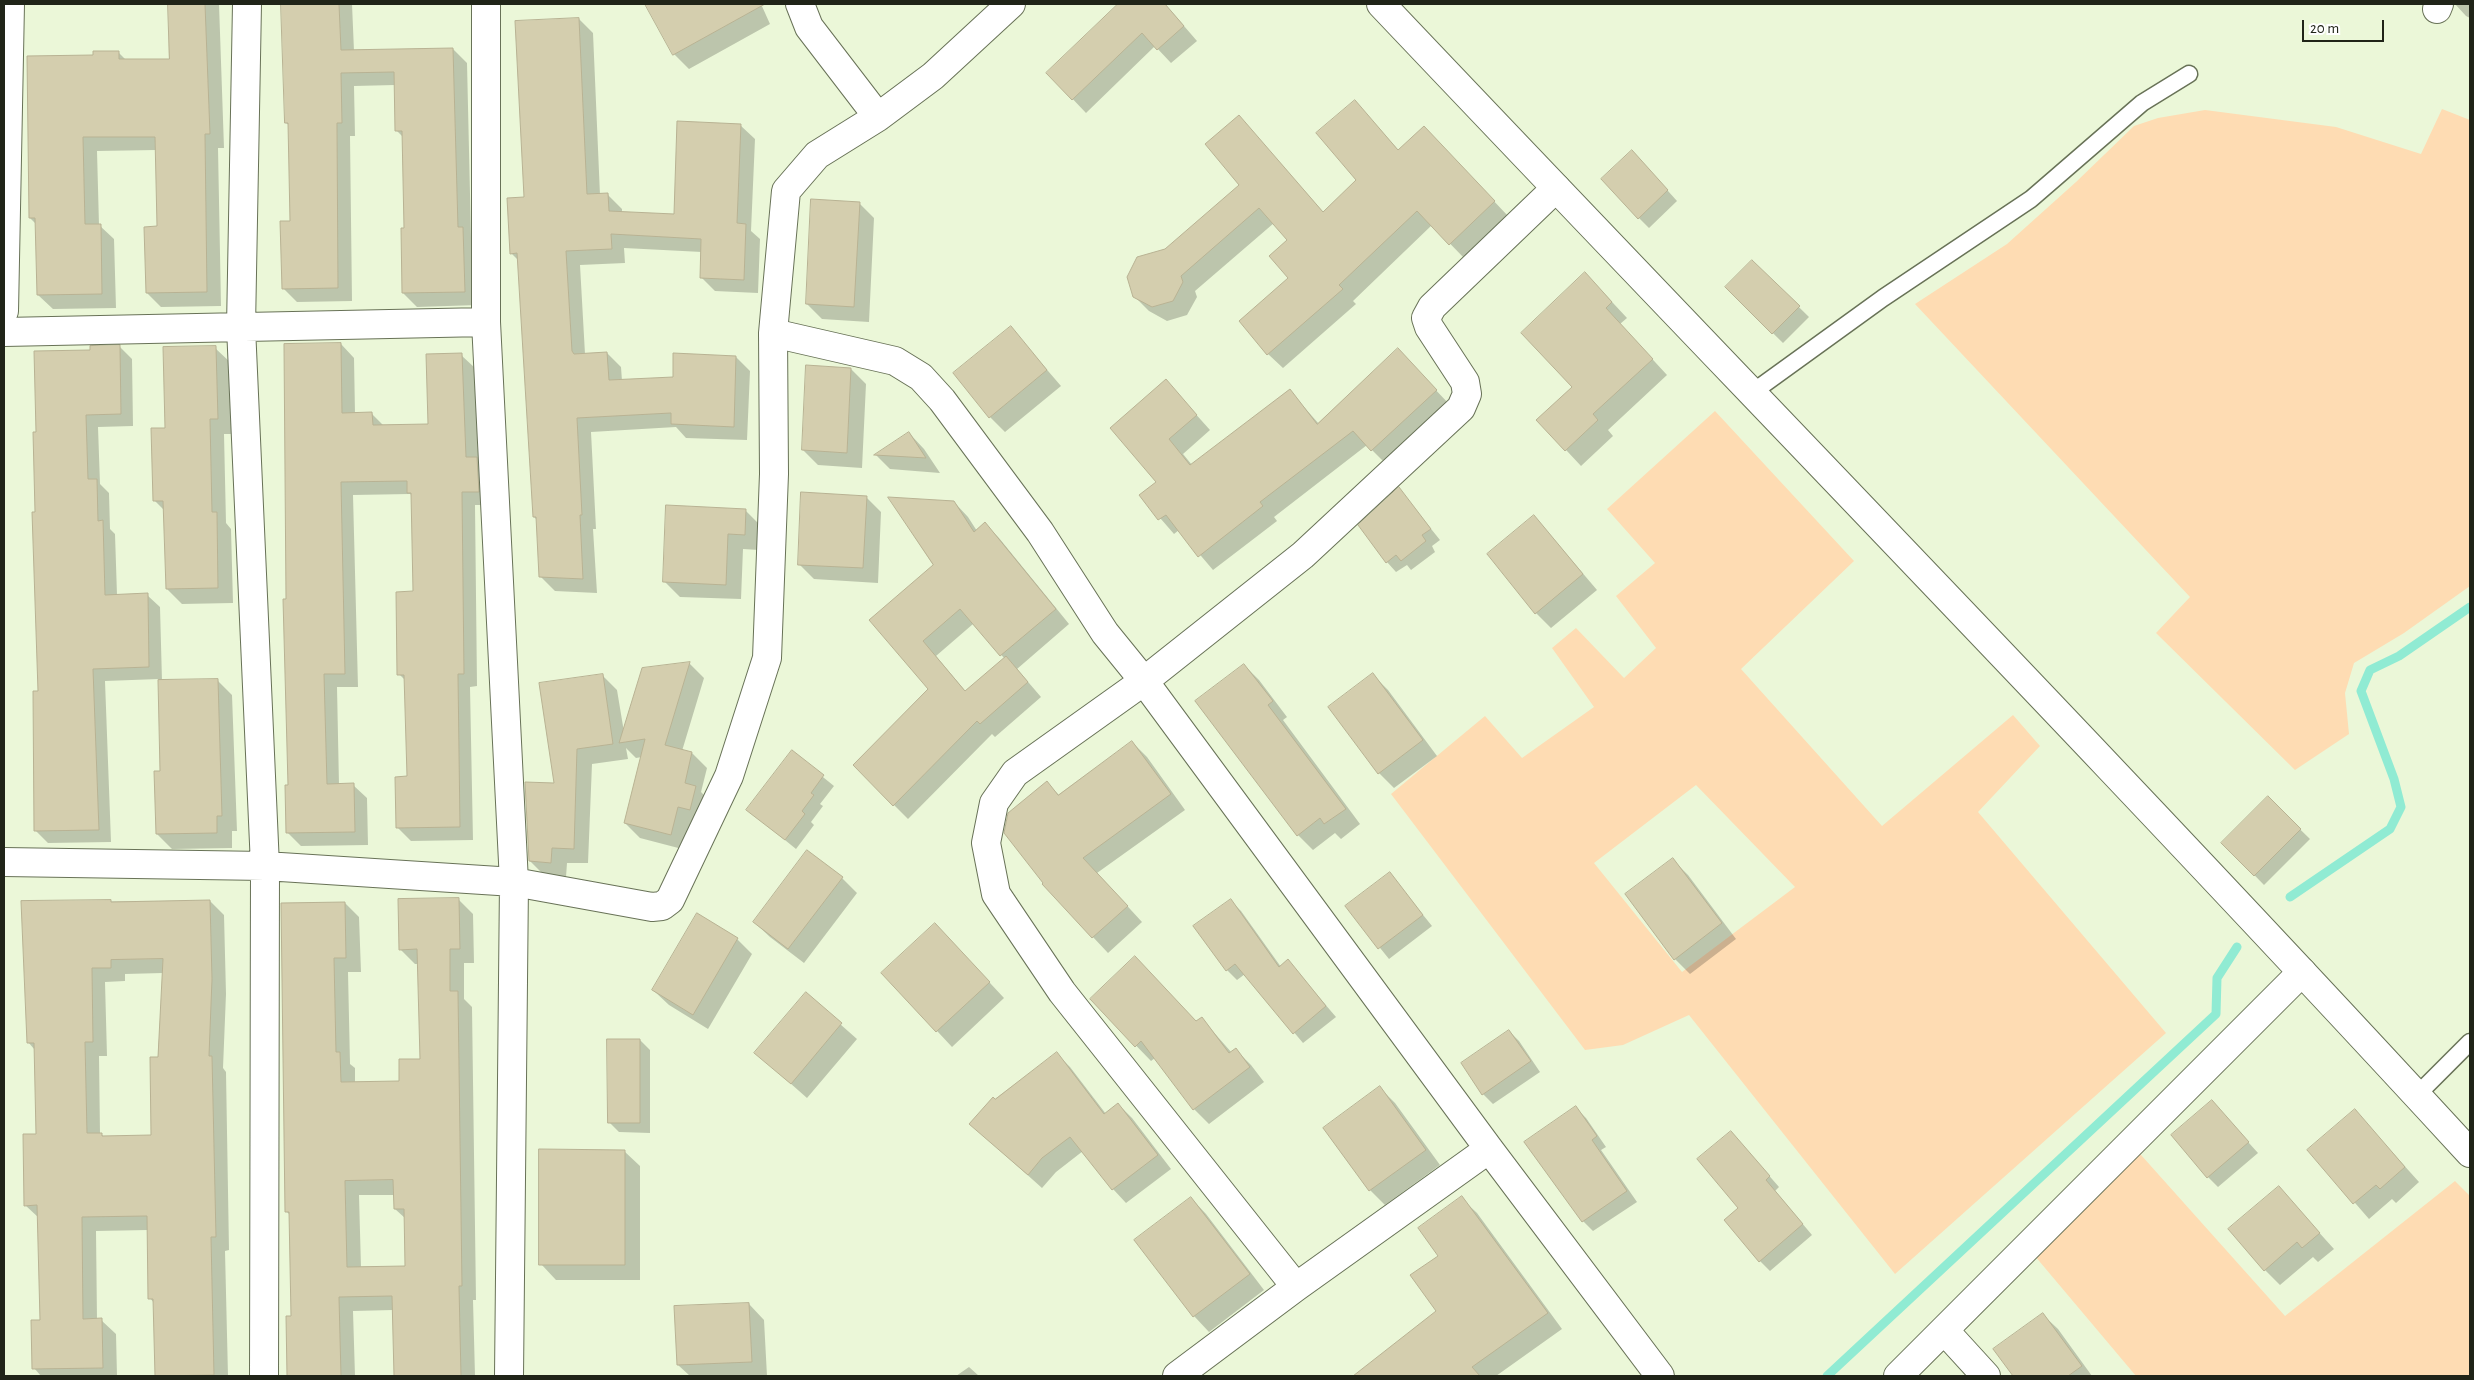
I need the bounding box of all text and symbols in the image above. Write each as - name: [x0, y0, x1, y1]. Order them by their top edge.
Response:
- scale bar: [2304, 10, 2386, 42]
- text: 20 m: [2310, 21, 2339, 36]

